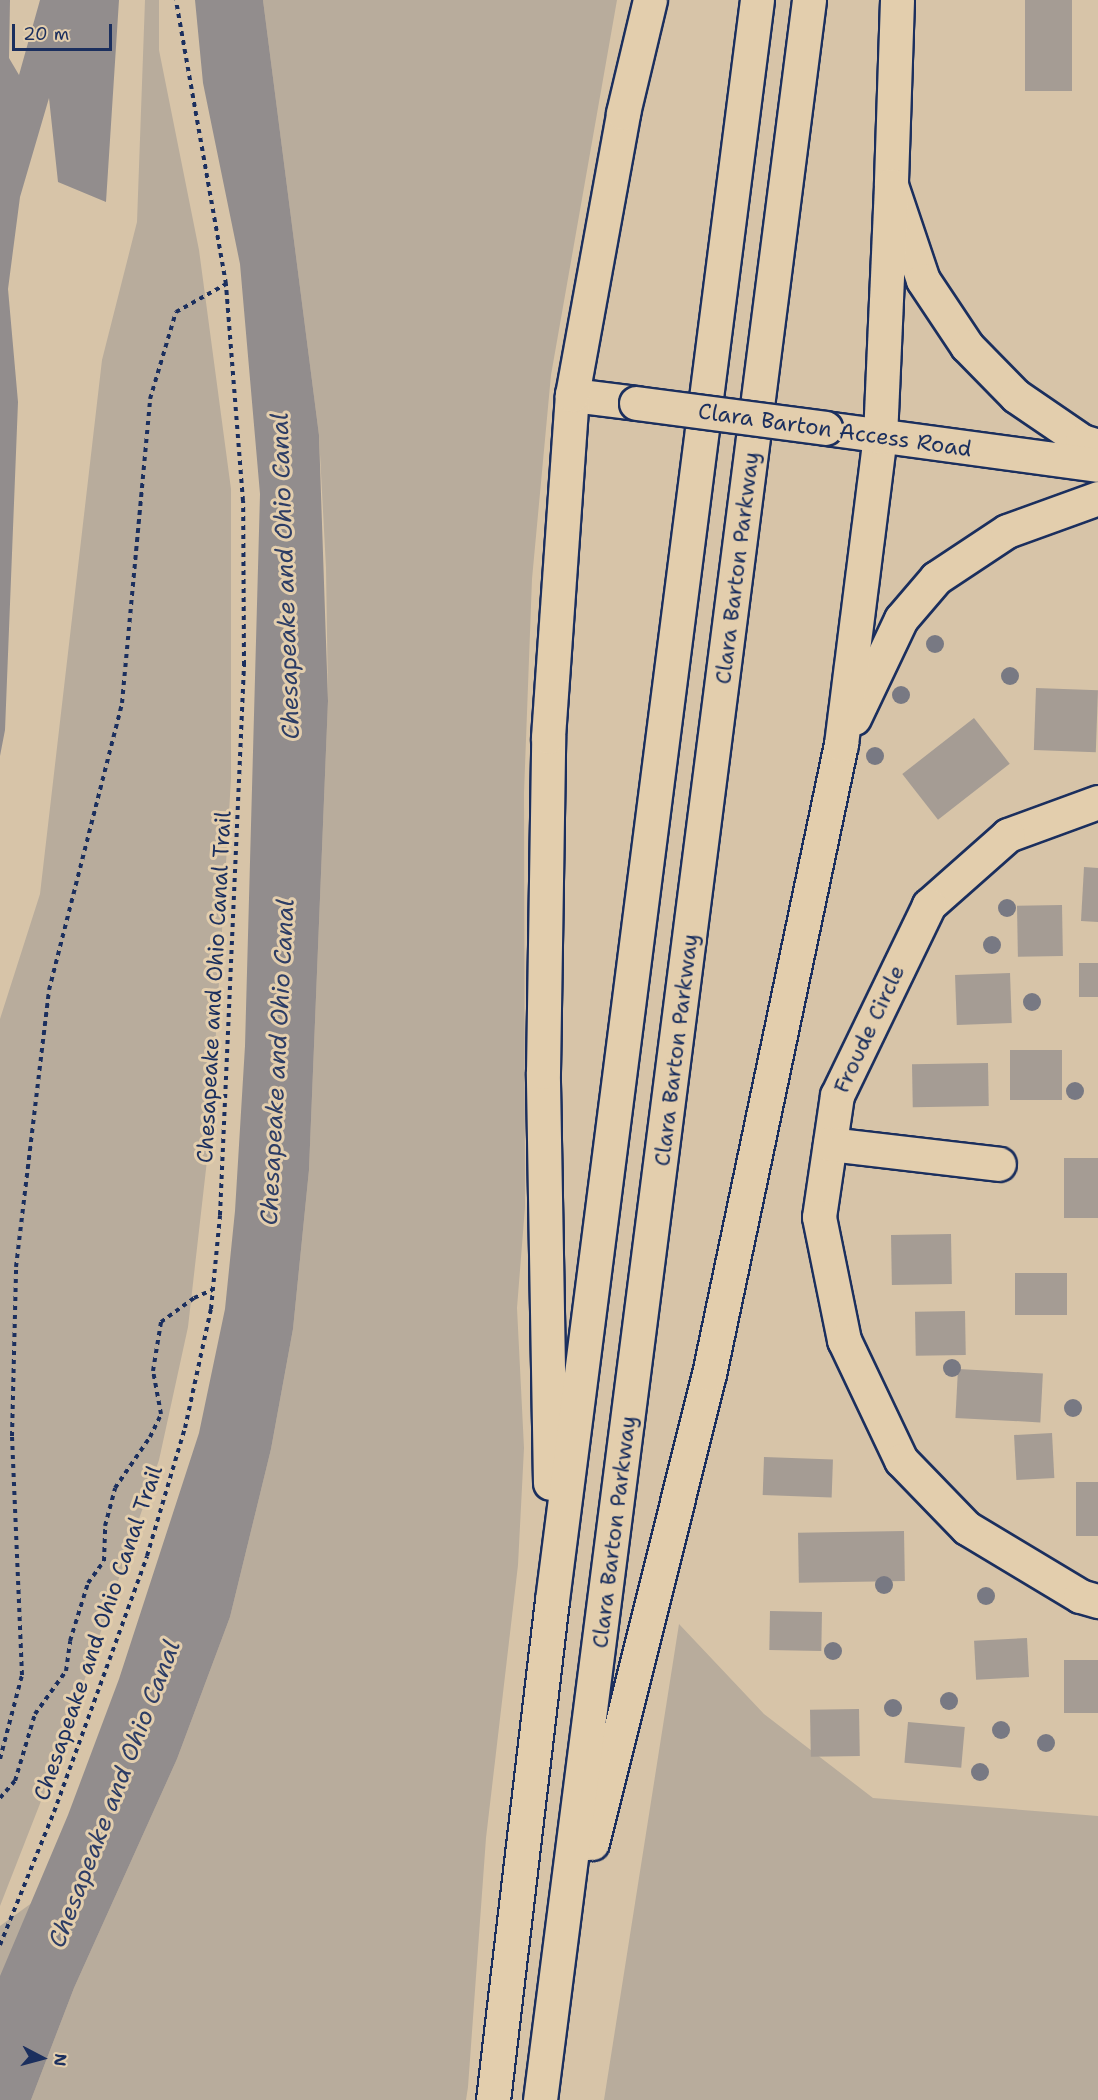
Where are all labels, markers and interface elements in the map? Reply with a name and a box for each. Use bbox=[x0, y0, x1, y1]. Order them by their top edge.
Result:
scale bar bbox=[15, 12, 116, 50]
text: 20 m bbox=[23, 22, 69, 46]
street label: Clara Barton Access Road bbox=[697, 398, 973, 462]
water label: Chesapeake and Ohio Canal bbox=[266, 412, 306, 740]
street label: Clara Barton Parkway bbox=[710, 450, 764, 686]
street label: Chesapeake and Ohio Canal Trail bbox=[192, 810, 236, 1164]
water label: Chesapeake and Ohio Canal bbox=[255, 898, 301, 1226]
street label: Clara Barton Parkway bbox=[649, 932, 703, 1168]
street label: Froude Circle bbox=[828, 961, 910, 1097]
street label: Clara Barton Parkway bbox=[587, 1414, 641, 1650]
street label: Chesapeake and Ohio Canal Trail bbox=[28, 1462, 168, 1804]
water label: Chesapeake and Ohio Canal bbox=[43, 1636, 187, 1952]
north arrow bbox=[12, 2028, 72, 2088]
text: N bbox=[49, 2053, 72, 2067]

